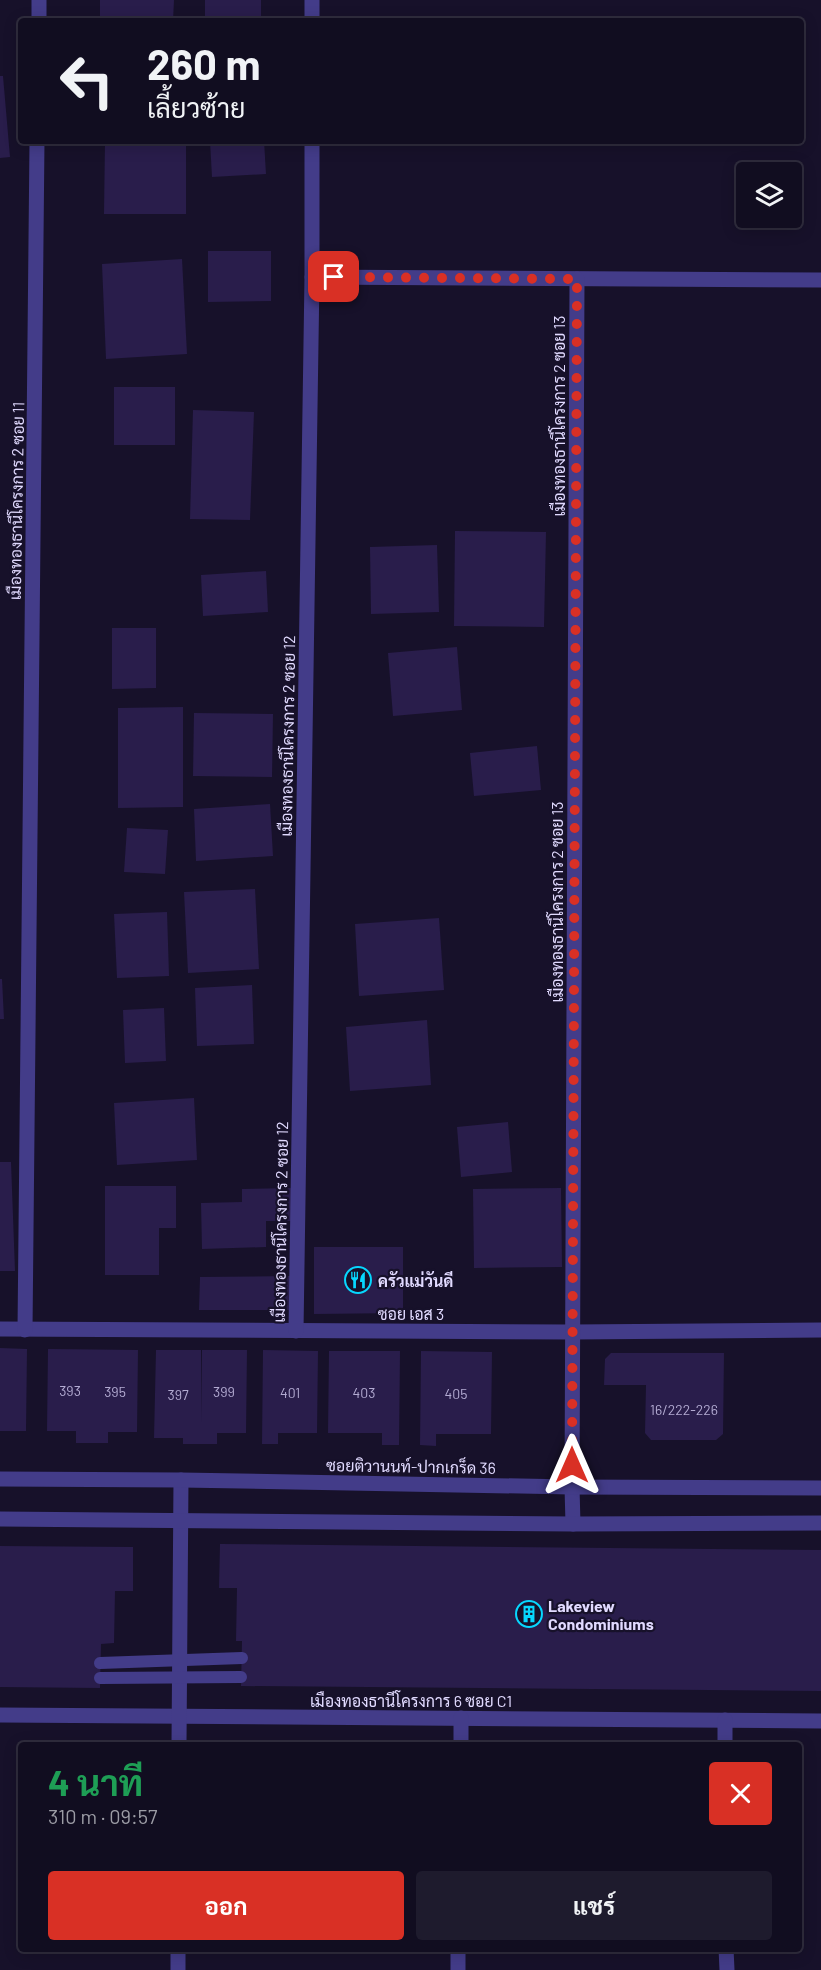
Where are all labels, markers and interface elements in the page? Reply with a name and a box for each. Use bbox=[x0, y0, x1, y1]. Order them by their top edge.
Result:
text: 260 m bbox=[147, 38, 260, 88]
icon: left bbox=[48, 42, 126, 120]
text: เลี้ยวซ้าย bbox=[147, 91, 245, 123]
map controls bbox=[736, 162, 802, 228]
button: layers bbox=[736, 162, 802, 228]
pin bbox=[308, 251, 359, 302]
icon: arrive bbox=[317, 260, 350, 293]
street label: เมืองทองธานีโครงการ 2 ซอย 13 bbox=[548, 315, 568, 517]
street label: เมืองทองธานีโครงการ 2 ซอย 11 bbox=[4, 402, 27, 600]
street label: เมืองทองธานีโครงการ 2 ซอย 12 bbox=[275, 635, 298, 837]
street label: เมืองทองธานีโครงการ 2 ซอย 13 bbox=[546, 801, 566, 1003]
street label: เมืองทองธานีโครงการ 2 ซอย 12 bbox=[268, 1121, 291, 1323]
restaurant icon: ครัวแม่วันดี bbox=[343, 1265, 373, 1295]
place label: ครัวแม่วันดี bbox=[378, 1271, 453, 1290]
street label: ซอย เอส 3 bbox=[378, 1304, 444, 1323]
house number: 393 bbox=[59, 1382, 81, 1399]
house number: 395 bbox=[104, 1383, 126, 1400]
house number: 399 bbox=[213, 1383, 235, 1400]
house number: 401 bbox=[280, 1384, 300, 1401]
house number: 403 bbox=[353, 1384, 375, 1401]
house number: 405 bbox=[445, 1385, 467, 1402]
house number: 397 bbox=[167, 1386, 189, 1403]
house number: 16/222-226 bbox=[650, 1401, 718, 1418]
position arrow bbox=[540, 1433, 604, 1497]
street label: ซอยติวานนท์-ปากเกร็ด 36 bbox=[326, 1452, 496, 1477]
place label: Lakeview Condominiums bbox=[548, 1596, 654, 1633]
building icon: Lakeview Condominiums bbox=[514, 1599, 544, 1629]
street label: เมืองทองธานีโครงการ 6 ซอย C1 bbox=[310, 1690, 512, 1710]
text: 4 นาที bbox=[48, 1760, 143, 1803]
button: close bbox=[709, 1762, 772, 1825]
text: 310 m · 09:57 bbox=[48, 1804, 157, 1828]
button: ออก bbox=[48, 1871, 404, 1940]
button: แชร์ bbox=[416, 1871, 772, 1940]

